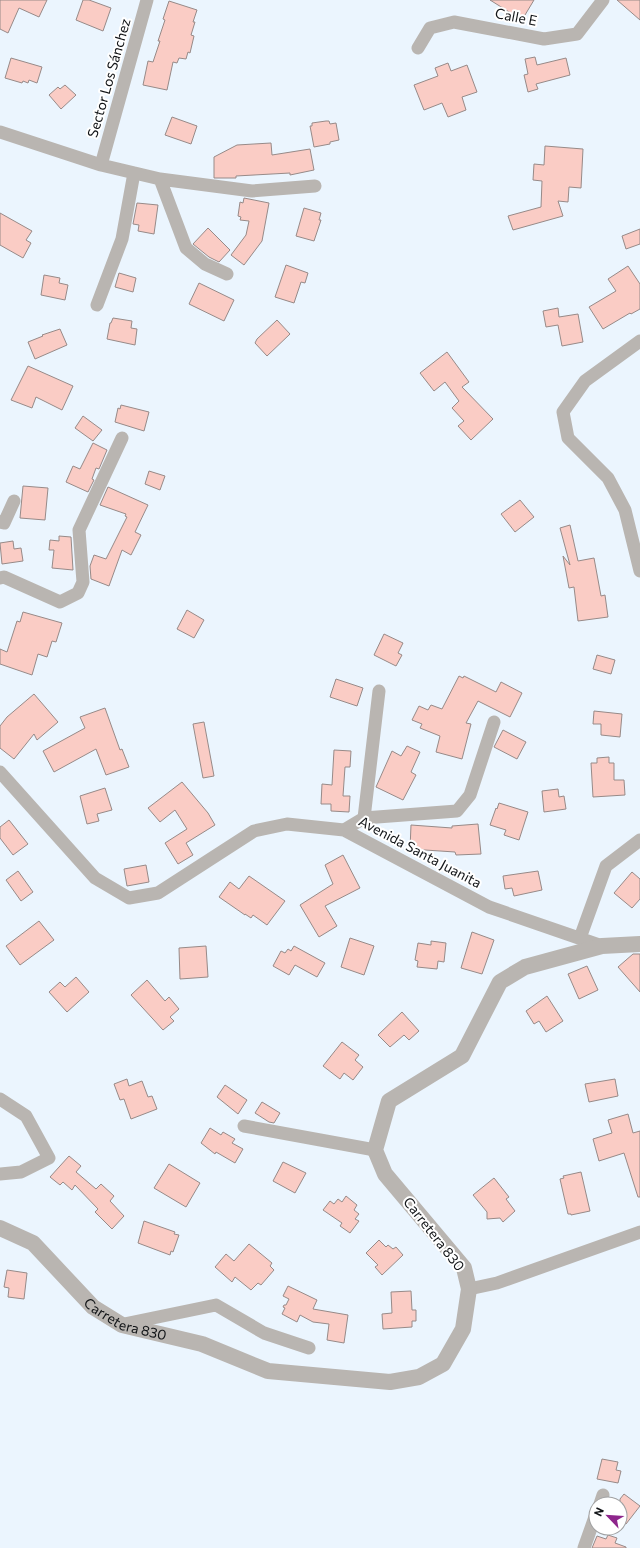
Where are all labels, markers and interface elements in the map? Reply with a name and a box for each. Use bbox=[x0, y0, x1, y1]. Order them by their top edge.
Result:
street label: Calle E bbox=[494, 4, 539, 29]
street label: Sector Los Sánchez bbox=[83, 16, 134, 139]
street label: Avenida Santa Juanita bbox=[356, 812, 484, 891]
street label: Carretera 830 bbox=[400, 1193, 469, 1274]
street label: Carretera 830 bbox=[81, 1294, 168, 1343]
north arrow bbox=[588, 1496, 628, 1536]
text: N bbox=[591, 1505, 606, 1518]

